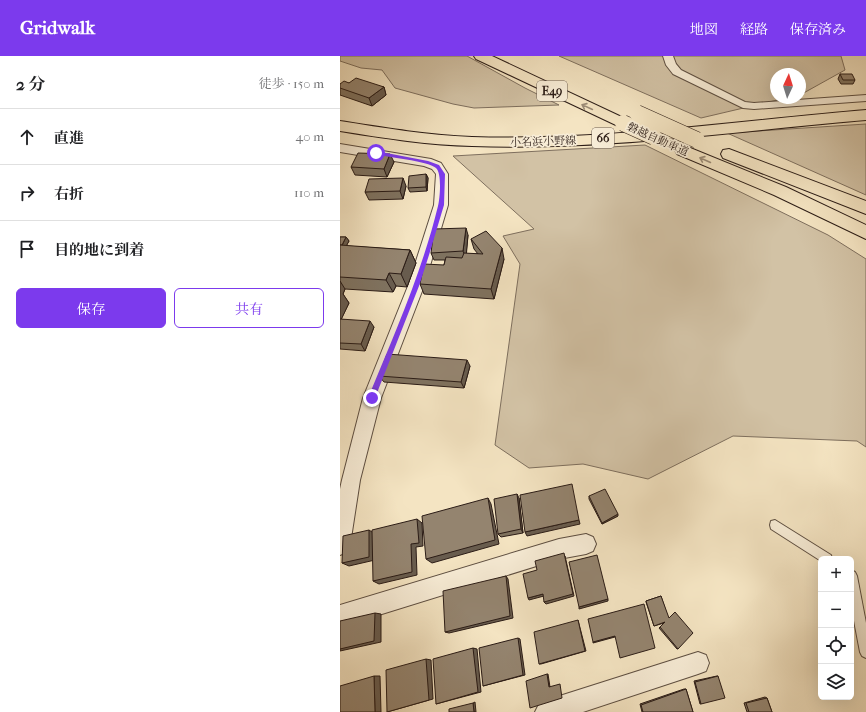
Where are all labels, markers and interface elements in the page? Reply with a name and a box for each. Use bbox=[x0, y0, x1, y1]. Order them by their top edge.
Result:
text: Gridwalk bbox=[20, 17, 95, 39]
text: 地図 bbox=[690, 21, 718, 38]
text: 経路 bbox=[740, 21, 768, 38]
text: 保存済み bbox=[790, 21, 846, 38]
north arrow bbox=[770, 68, 806, 104]
text: 2 分 bbox=[16, 74, 45, 94]
text: 徒歩 · 150 m bbox=[259, 76, 324, 91]
road number: E49 bbox=[537, 81, 567, 101]
one-way arrow bbox=[582, 103, 594, 110]
street label: 磐越自動車道 bbox=[625, 120, 691, 159]
icon: ahead bbox=[16, 126, 38, 148]
road number: 66 bbox=[592, 128, 614, 148]
text: 直進 bbox=[54, 129, 84, 147]
text: 40 m bbox=[296, 129, 324, 144]
street label: 小名浜小野線 bbox=[510, 134, 576, 149]
route start bbox=[367, 144, 385, 162]
one-way arrow bbox=[699, 156, 711, 163]
icon: right bbox=[16, 182, 38, 204]
text: 右折 bbox=[54, 185, 84, 203]
text: 110 m bbox=[294, 185, 324, 200]
icon: arrive bbox=[16, 238, 38, 260]
text: 目的地に到着 bbox=[54, 241, 144, 259]
button: 保存 bbox=[16, 288, 166, 328]
button: 共有 bbox=[174, 288, 324, 328]
route end bbox=[363, 389, 381, 407]
map controls bbox=[818, 556, 854, 700]
button: + bbox=[818, 556, 854, 592]
button: − bbox=[818, 592, 854, 628]
button: locate bbox=[818, 628, 854, 664]
button: layers bbox=[818, 664, 854, 700]

